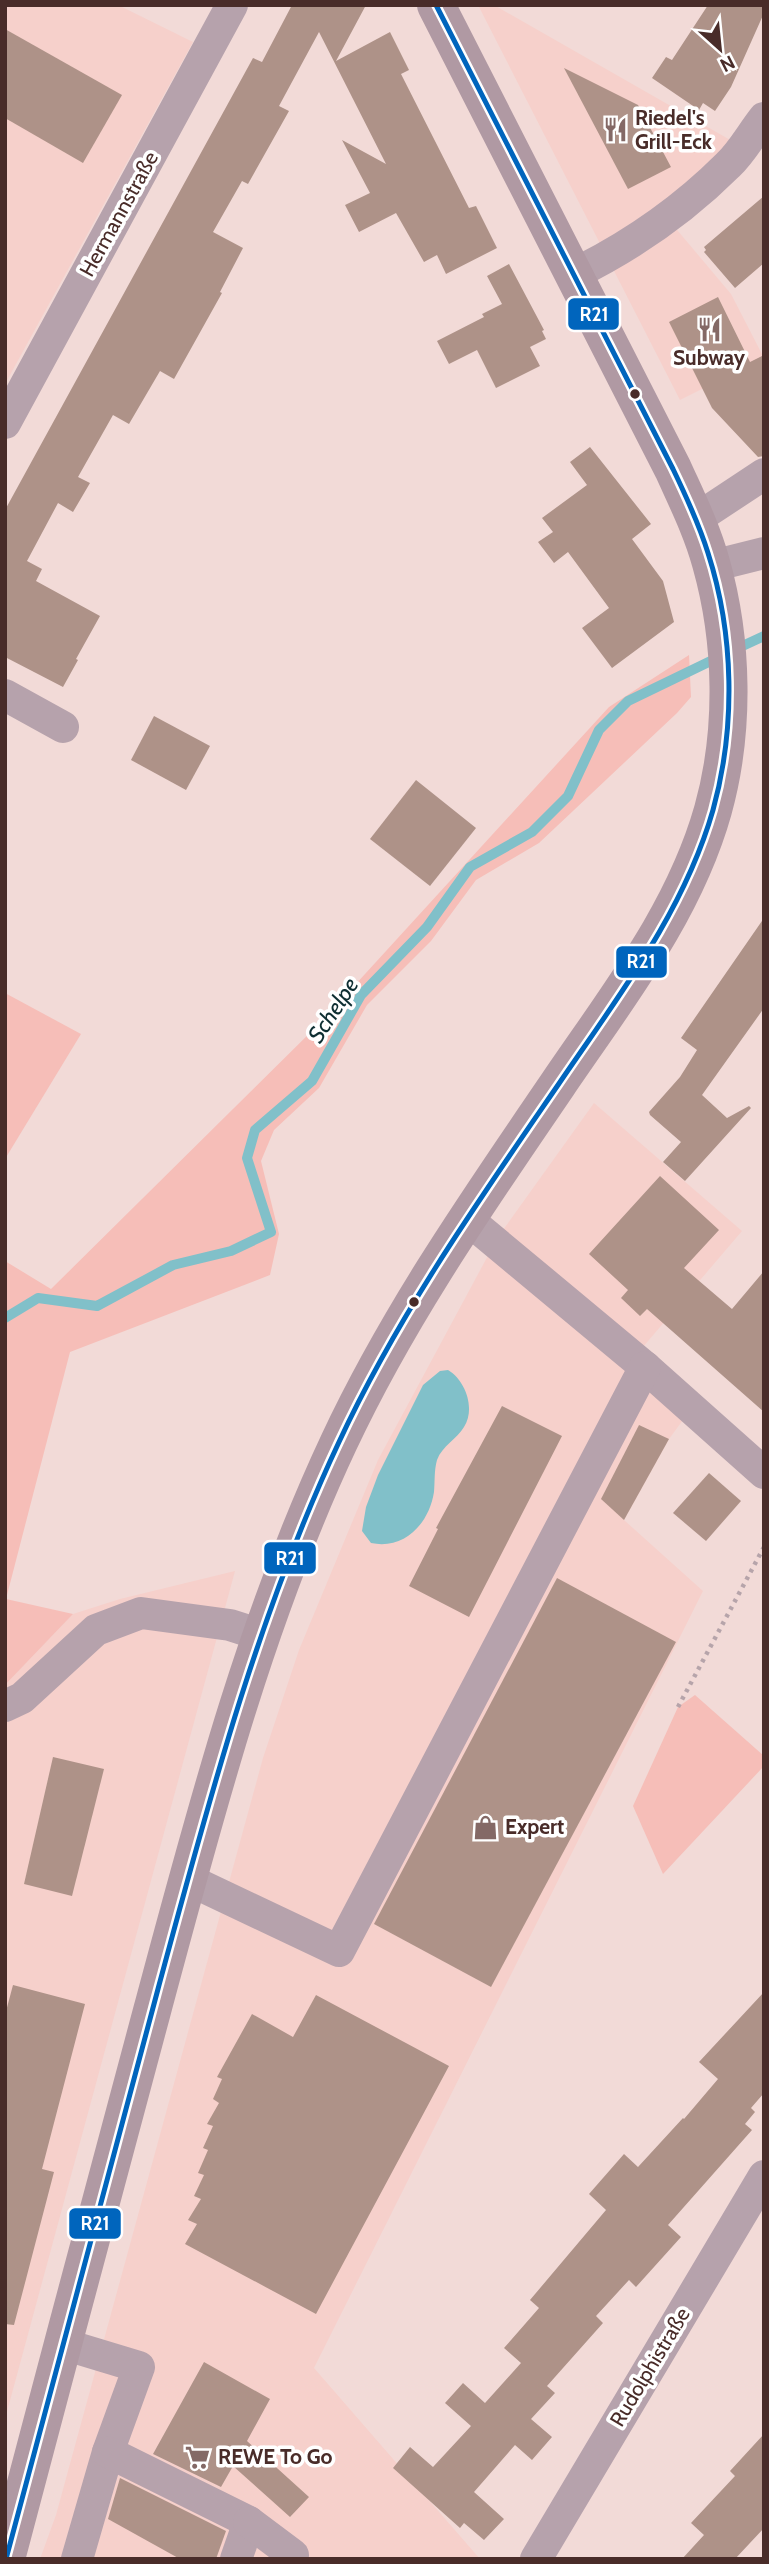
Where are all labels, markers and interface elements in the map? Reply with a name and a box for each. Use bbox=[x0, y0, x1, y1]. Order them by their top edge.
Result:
north arrow bbox=[685, 14, 755, 84]
text: N bbox=[716, 50, 739, 77]
place label: Riedel's Grill-Eck bbox=[635, 105, 713, 154]
restaurant icon: Riedel's Grill-Eck bbox=[601, 116, 629, 144]
street label: Hermannstraße bbox=[74, 147, 163, 281]
line badge: R21 bbox=[567, 297, 620, 331]
text: R21 bbox=[580, 303, 608, 326]
restaurant icon: Subway bbox=[695, 315, 723, 343]
place label: Subway bbox=[673, 345, 746, 370]
unlabelled marker bbox=[628, 387, 642, 401]
line badge: R21 bbox=[615, 945, 668, 979]
text: R21 bbox=[627, 950, 655, 973]
water label: Schelpe bbox=[302, 972, 364, 1048]
unlabelled marker bbox=[407, 1295, 421, 1309]
line badge: R21 bbox=[263, 1541, 317, 1575]
text: R21 bbox=[276, 1547, 304, 1570]
shop icon: Expert bbox=[471, 1813, 499, 1841]
place label: Expert bbox=[505, 1814, 564, 1839]
line badge: R21 bbox=[68, 2207, 122, 2240]
text: R21 bbox=[81, 2212, 109, 2235]
street label: Rudolphistraße bbox=[604, 2303, 695, 2431]
supermarket icon: REWE To Go bbox=[184, 2443, 212, 2471]
place label: REWE To Go bbox=[218, 2444, 333, 2469]

